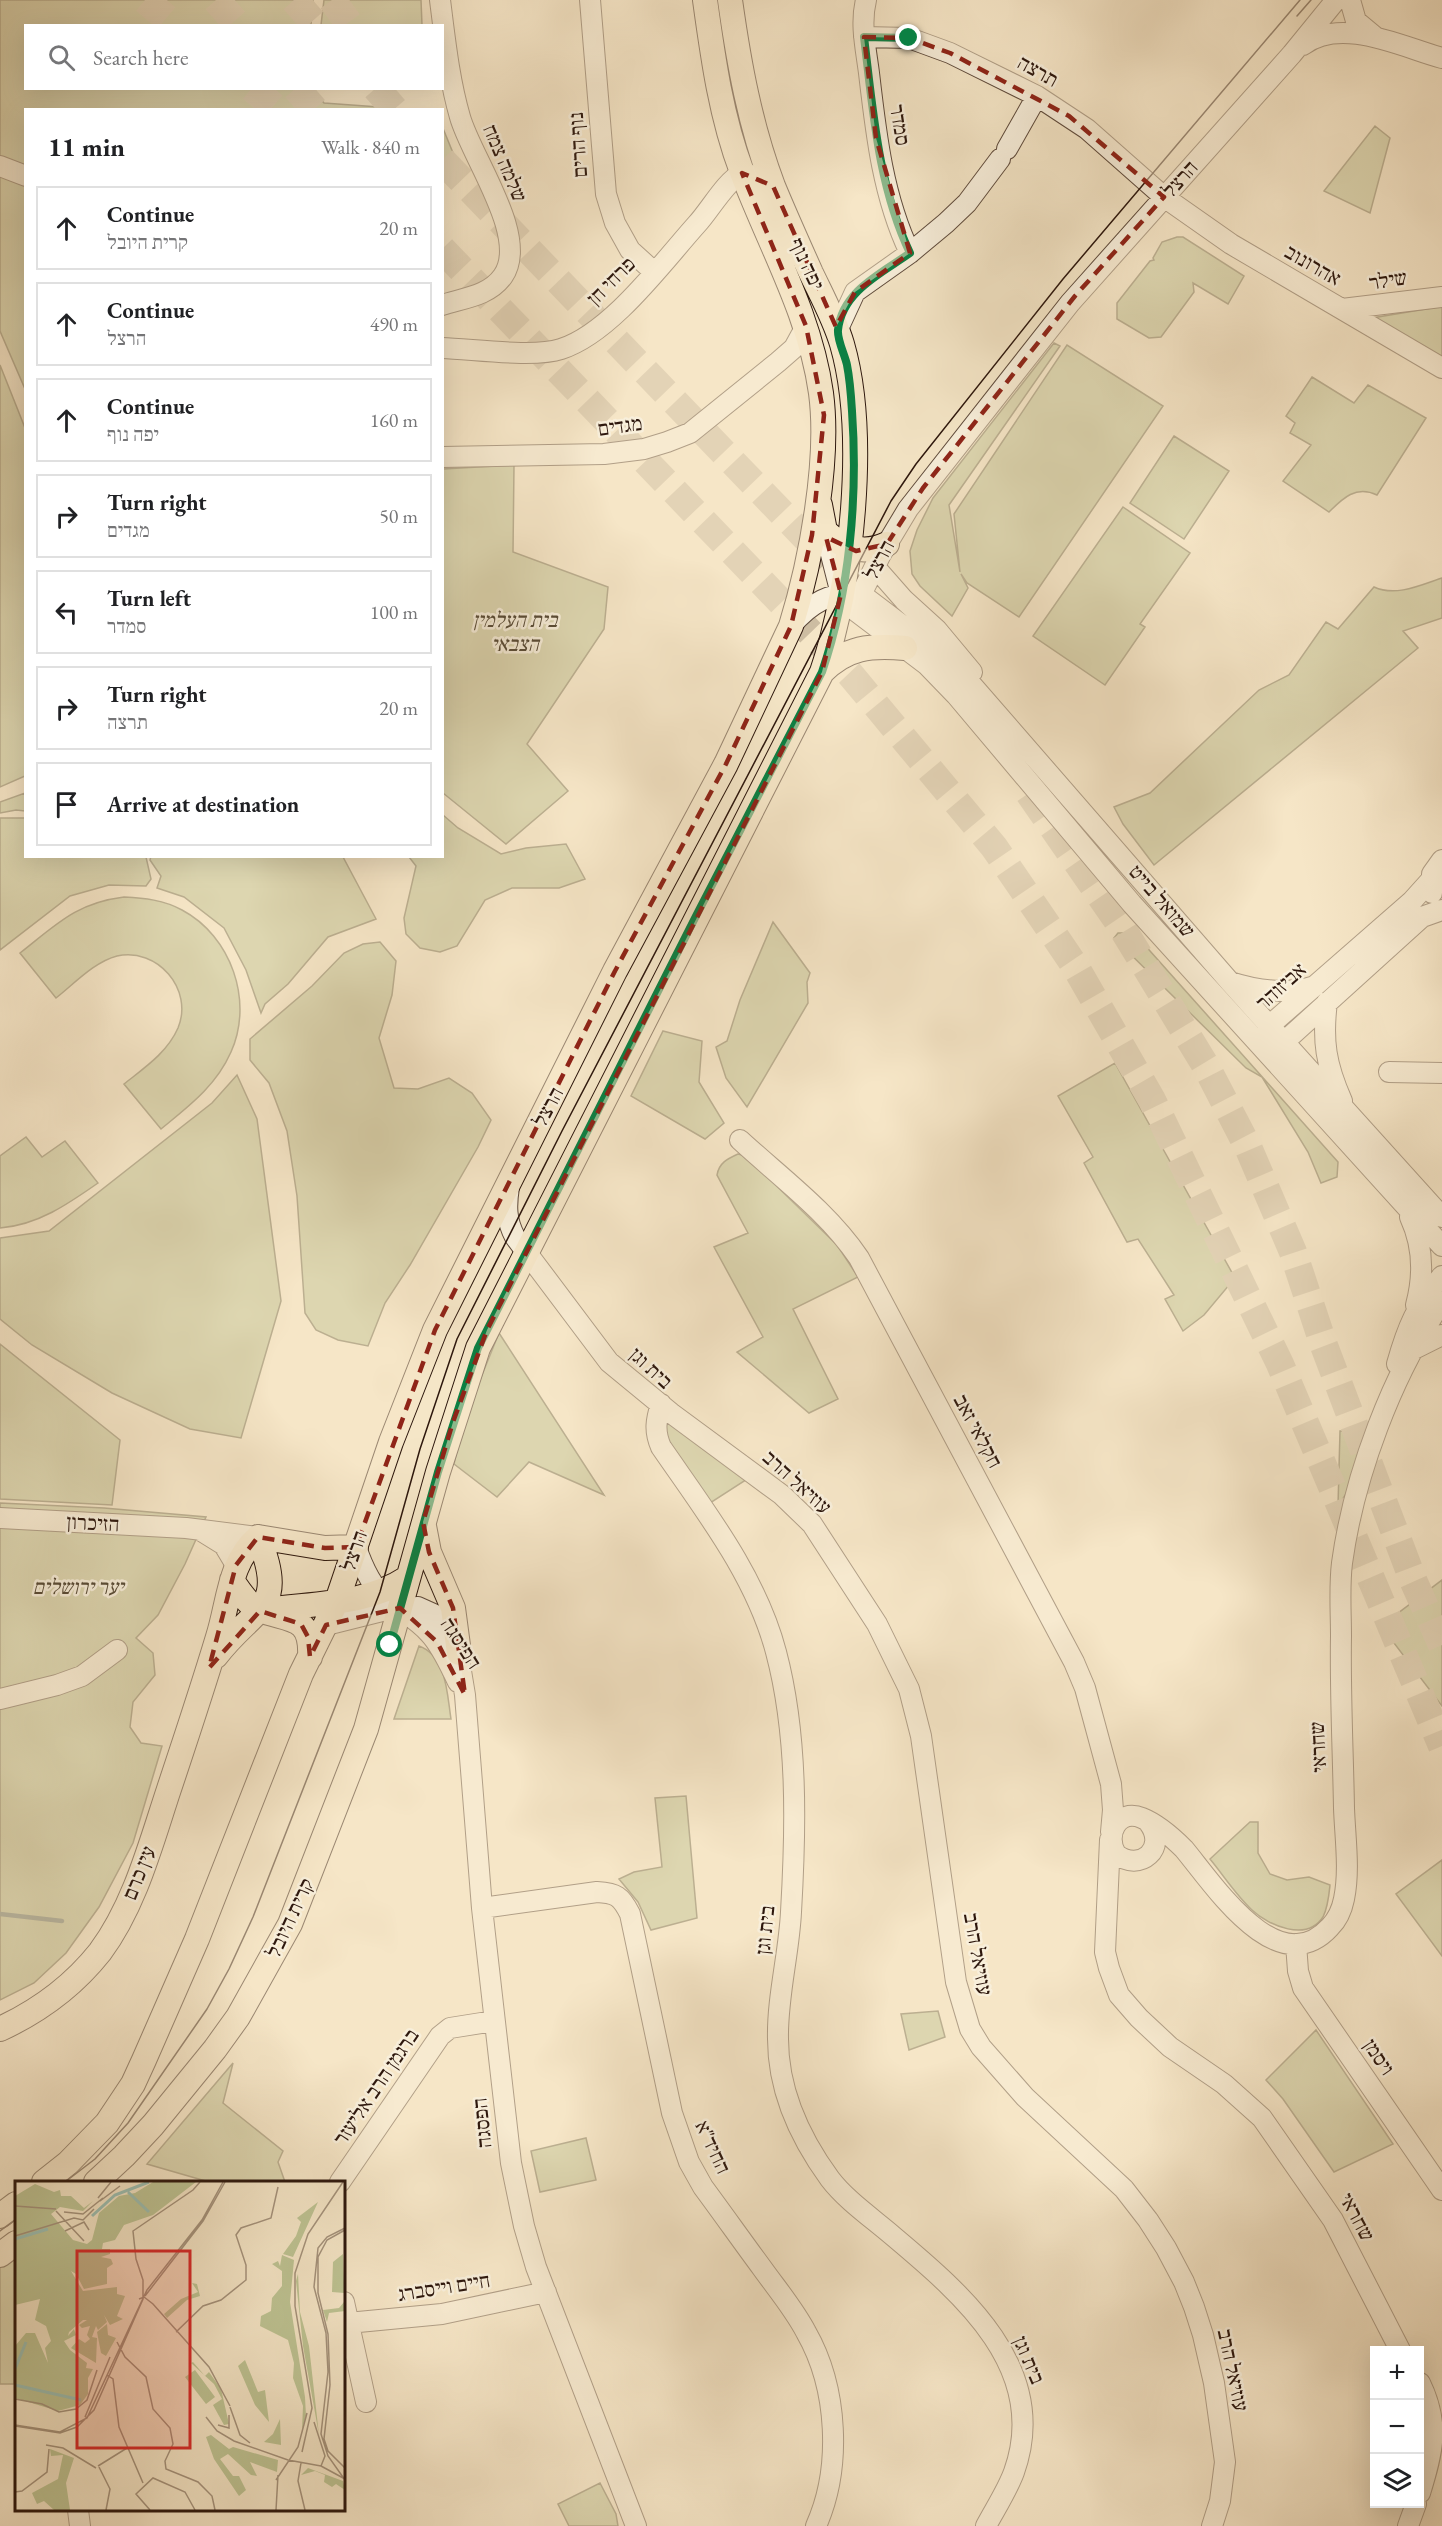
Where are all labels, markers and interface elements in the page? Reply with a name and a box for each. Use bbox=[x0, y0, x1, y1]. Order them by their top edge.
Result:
search box bbox=[24, 24, 444, 90]
route end bbox=[895, 24, 921, 50]
icon: search bbox=[45, 41, 78, 74]
text: Search here bbox=[93, 43, 188, 72]
street label: תרצה bbox=[1013, 48, 1064, 93]
street label: סמדר bbox=[884, 102, 917, 147]
street label: נוף הרים bbox=[562, 111, 593, 179]
street label: שלמה צמח bbox=[477, 120, 534, 206]
text: 11 min bbox=[48, 130, 125, 164]
text: Walk · 840 m bbox=[321, 134, 420, 160]
street label: הרצל bbox=[1156, 154, 1204, 203]
text: Continue bbox=[107, 200, 194, 229]
icon: ahead bbox=[50, 212, 83, 245]
text: 20 m bbox=[379, 215, 418, 241]
text: קרית היובל bbox=[107, 229, 188, 255]
street label: יפה נוף bbox=[784, 233, 831, 294]
street label: אהרונוב bbox=[1280, 238, 1346, 292]
street label: פרחי חן bbox=[581, 251, 641, 311]
street label: שילר bbox=[1367, 263, 1409, 296]
text: Continue bbox=[107, 296, 194, 325]
icon: ahead bbox=[50, 308, 83, 341]
text: 490 m bbox=[370, 311, 418, 337]
text: הרצל bbox=[107, 325, 146, 351]
text: Continue bbox=[107, 392, 194, 421]
icon: ahead bbox=[50, 404, 83, 437]
text: 160 m bbox=[370, 407, 418, 433]
street label: מגדים bbox=[596, 409, 644, 442]
text: יפה נוף bbox=[107, 421, 159, 447]
text: Turn right bbox=[107, 488, 206, 517]
icon: right bbox=[50, 500, 83, 533]
text: 50 m bbox=[379, 503, 418, 529]
text: מגדים bbox=[107, 517, 150, 543]
street label: הרצל bbox=[857, 535, 900, 584]
text: Turn left bbox=[107, 584, 191, 613]
icon: left bbox=[50, 596, 83, 629]
text: 100 m bbox=[370, 599, 418, 625]
park label: בית העלמין הצבאי bbox=[473, 606, 559, 657]
text: סמדר bbox=[107, 613, 146, 639]
text: Turn right bbox=[107, 680, 206, 709]
icon: right bbox=[50, 692, 83, 725]
text: 20 m bbox=[379, 695, 418, 721]
text: תרצה bbox=[107, 709, 148, 735]
icon: arrive bbox=[50, 788, 83, 821]
text: Arrive at destination bbox=[107, 790, 299, 819]
street label: שמואל בייט bbox=[1123, 859, 1202, 943]
street label: אביזוהר bbox=[1250, 956, 1312, 1015]
street label: הרצל bbox=[526, 1082, 569, 1131]
street label: בית וגן bbox=[624, 1341, 679, 1394]
street label: חקלאי זאב bbox=[948, 1389, 1009, 1472]
street label: עוזיאל הרב bbox=[757, 1444, 837, 1520]
street label: הזיכרון bbox=[66, 1508, 120, 1537]
street label: הרצל bbox=[334, 1527, 373, 1575]
park label: יער ירושלים bbox=[32, 1573, 126, 1600]
street label: הפיסגה bbox=[435, 1612, 488, 1674]
route start bbox=[376, 1631, 402, 1657]
street label: שחראי bbox=[1303, 1721, 1332, 1773]
street label: עין כרם bbox=[116, 1842, 162, 1904]
street label: קרית היובל bbox=[259, 1874, 320, 1962]
street label: בית וגן bbox=[748, 1904, 781, 1956]
street label: עוזיאל הרב bbox=[958, 1910, 999, 1997]
street label: ברגמן הרב אליעזר bbox=[327, 2023, 425, 2150]
street label: ויסמן bbox=[1358, 2033, 1401, 2080]
street label: הפסגה bbox=[465, 2096, 498, 2150]
street label: החיד"א bbox=[689, 2116, 737, 2178]
inset map bbox=[15, 2181, 345, 2511]
street label: שחראי bbox=[1334, 2188, 1381, 2246]
street label: חיים וייסברג bbox=[396, 2266, 492, 2307]
street label: עוזיאל הרב bbox=[1212, 2326, 1255, 2414]
street label: בית וגן bbox=[1007, 2332, 1052, 2388]
map controls bbox=[1370, 2346, 1424, 2508]
button: + bbox=[1370, 2346, 1424, 2400]
button: − bbox=[1370, 2400, 1424, 2454]
button: layers bbox=[1370, 2454, 1424, 2508]

